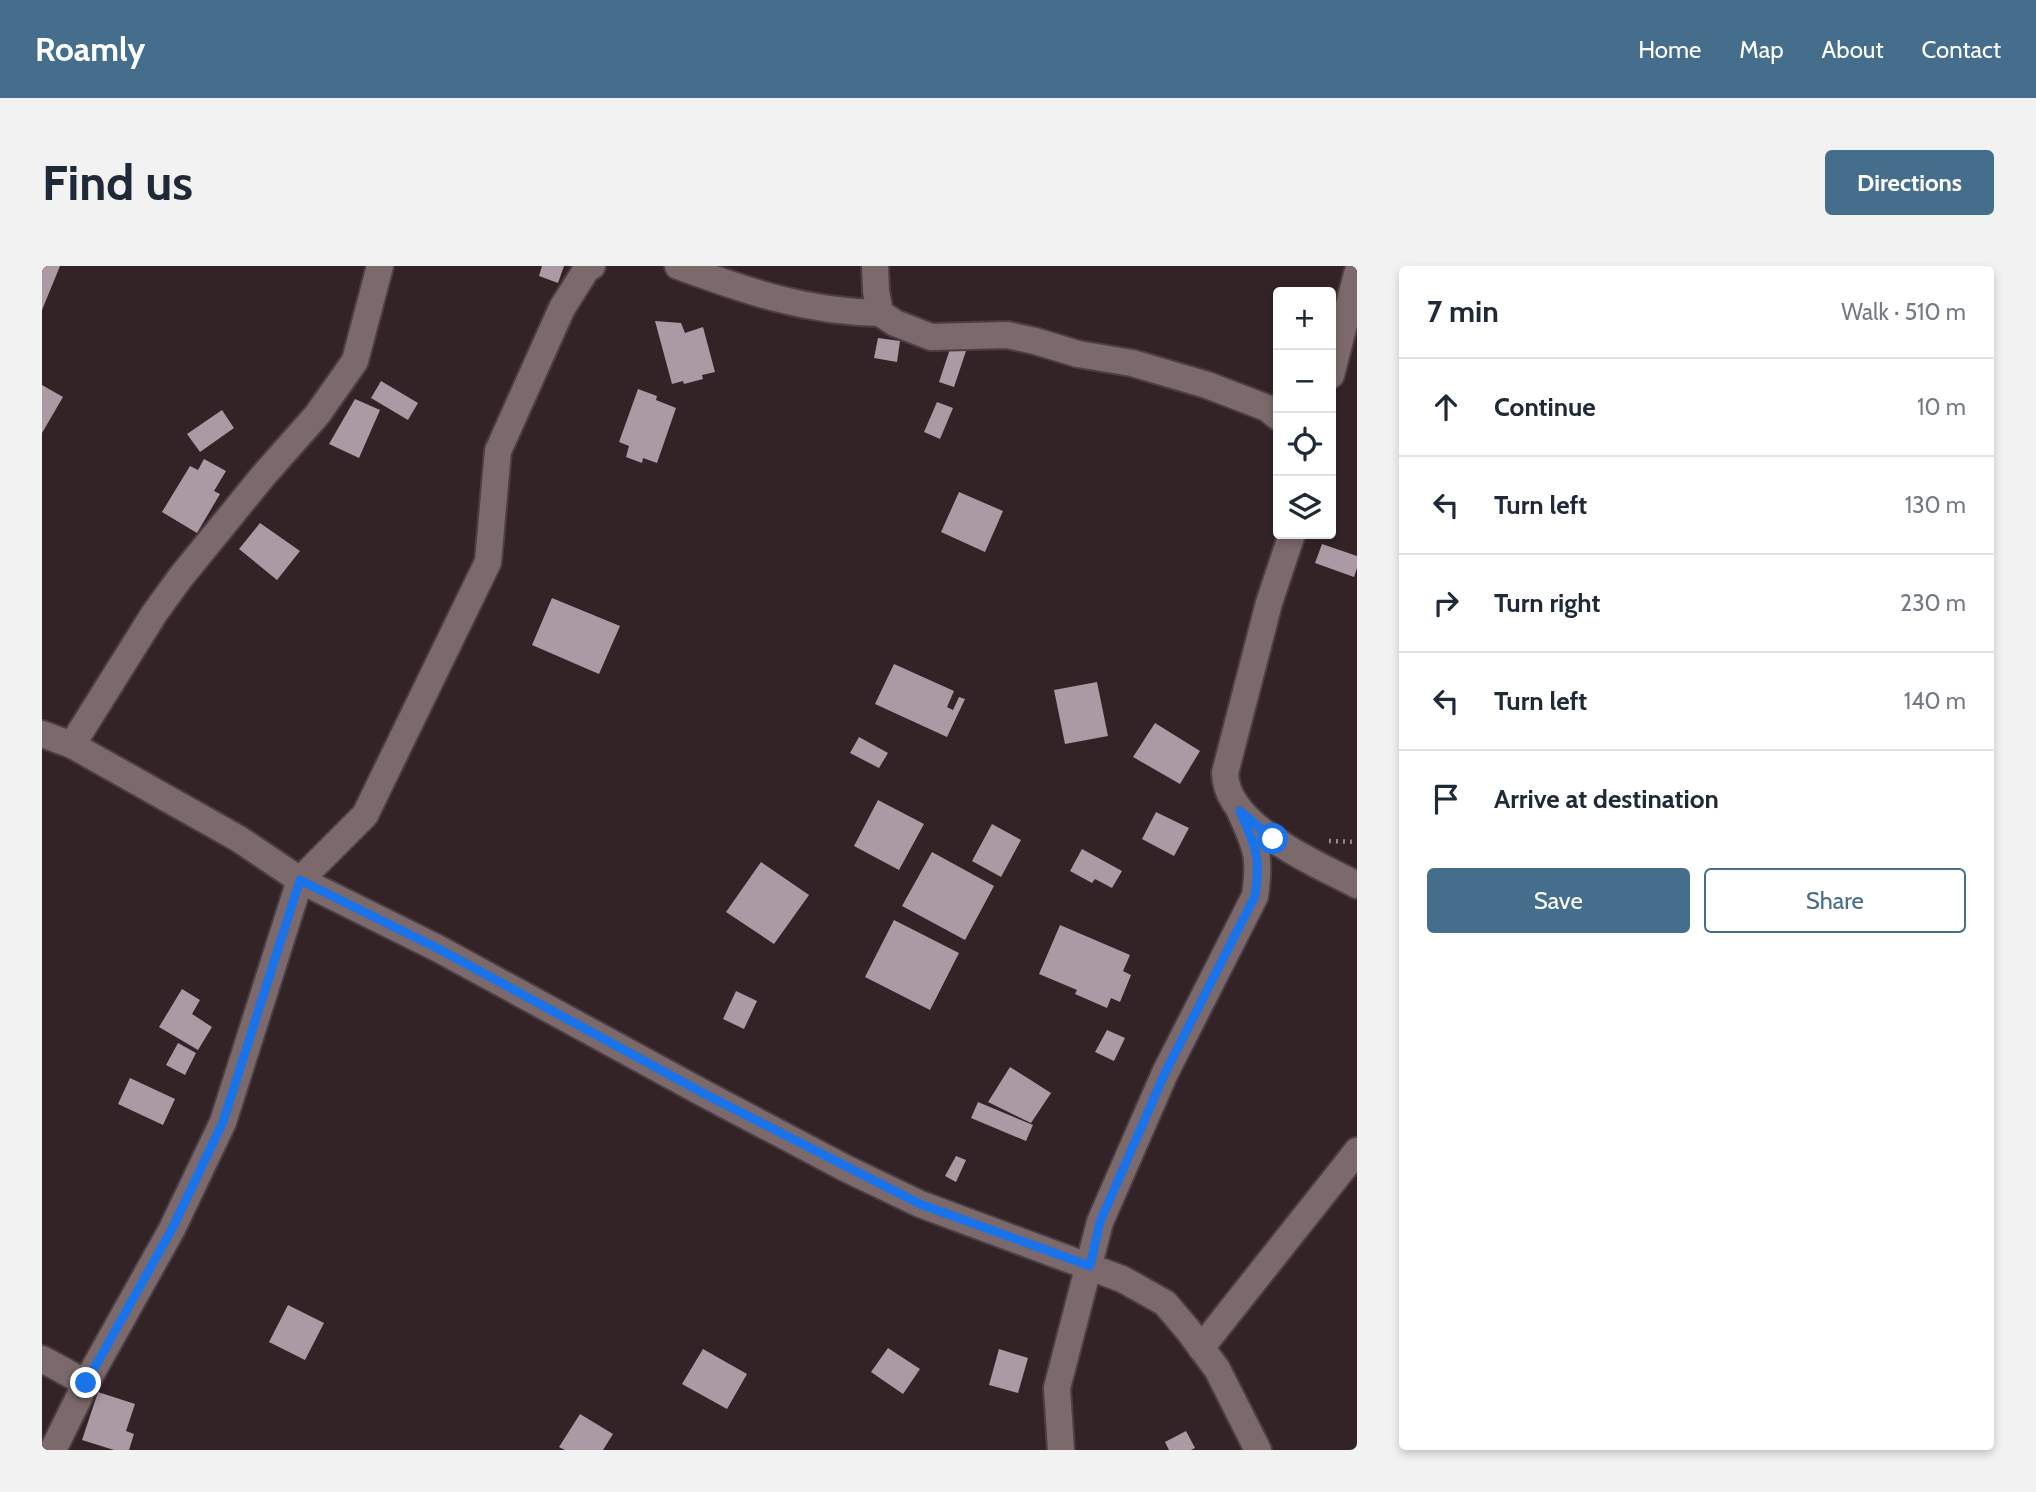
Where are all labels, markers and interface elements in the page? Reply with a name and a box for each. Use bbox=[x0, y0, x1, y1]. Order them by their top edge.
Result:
text: Roamly bbox=[35, 29, 145, 69]
text: Home bbox=[1638, 35, 1701, 64]
text: Map bbox=[1739, 35, 1784, 64]
text: About bbox=[1822, 35, 1884, 64]
text: Contact bbox=[1922, 35, 2001, 64]
button: Directions bbox=[1825, 150, 1994, 215]
text: Find us bbox=[42, 153, 193, 212]
map controls bbox=[1273, 287, 1336, 539]
button: + bbox=[1273, 287, 1336, 350]
text: 7 min bbox=[1427, 293, 1499, 330]
text: Walk · 510 m bbox=[1841, 298, 1966, 326]
button: − bbox=[1273, 350, 1336, 413]
icon: ahead bbox=[1427, 388, 1465, 426]
text: Continue bbox=[1494, 391, 1596, 423]
text: 10 m bbox=[1917, 393, 1966, 421]
button: locate bbox=[1273, 413, 1336, 476]
button: layers bbox=[1273, 476, 1336, 539]
icon: left bbox=[1427, 486, 1465, 524]
text: Turn left bbox=[1494, 489, 1587, 521]
text: 130 m bbox=[1905, 491, 1966, 519]
icon: right bbox=[1427, 584, 1465, 622]
text: Turn right bbox=[1494, 587, 1600, 619]
text: 230 m bbox=[1900, 589, 1966, 617]
icon: left bbox=[1427, 682, 1465, 720]
text: Turn left bbox=[1494, 685, 1587, 717]
text: 140 m bbox=[1904, 687, 1966, 715]
icon: arrive bbox=[1427, 780, 1465, 818]
text: Arrive at destination bbox=[1494, 783, 1719, 815]
route start bbox=[1257, 823, 1288, 854]
button: Save bbox=[1427, 868, 1690, 933]
button: Share bbox=[1704, 868, 1966, 933]
route end bbox=[70, 1367, 101, 1398]

